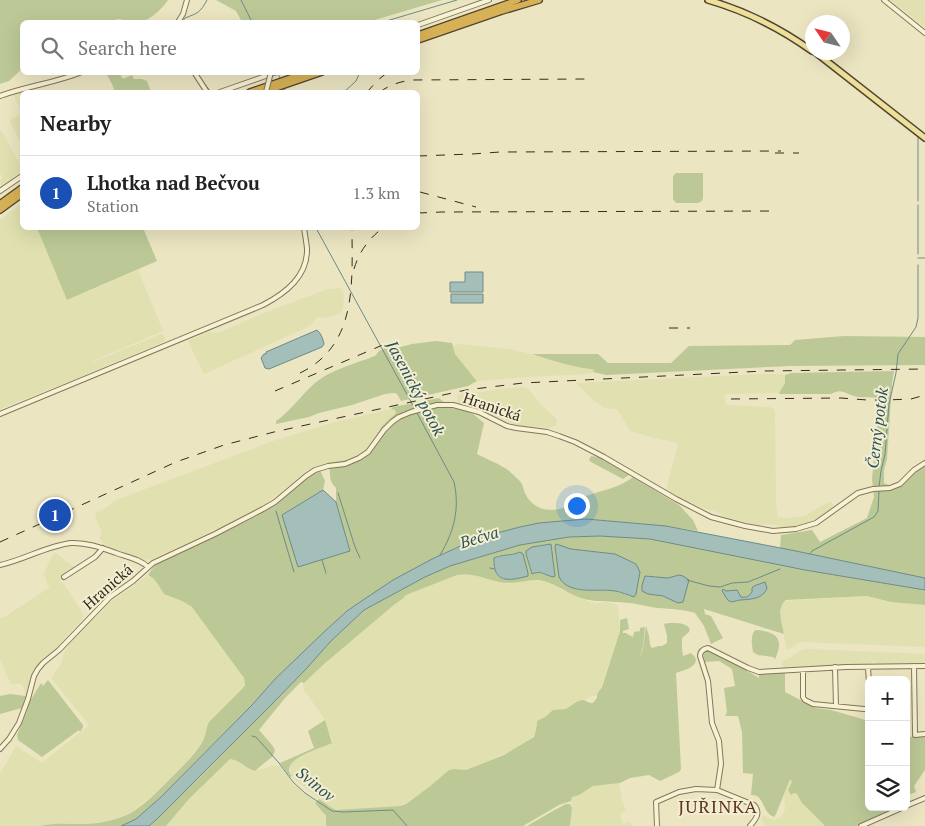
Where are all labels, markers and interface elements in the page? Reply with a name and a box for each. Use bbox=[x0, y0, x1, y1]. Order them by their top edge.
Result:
north arrow bbox=[805, 15, 850, 60]
search box bbox=[20, 20, 420, 75]
icon: search bbox=[38, 34, 66, 62]
text: Search here bbox=[78, 35, 177, 60]
text: Nearby bbox=[40, 109, 111, 137]
text: Lhotka nad Bečvou bbox=[87, 170, 260, 195]
text: 1 bbox=[51, 182, 61, 204]
text: 1.3 km bbox=[353, 182, 400, 204]
text: Station bbox=[87, 195, 139, 217]
water label: Jasenický potok bbox=[381, 336, 450, 440]
water label: Černý potok bbox=[861, 386, 893, 470]
street label: Hranická bbox=[461, 387, 524, 425]
your location bbox=[564, 493, 590, 519]
pin: 1 bbox=[39, 496, 71, 534]
water label: Bečva bbox=[456, 521, 501, 554]
street label: Hranická bbox=[78, 559, 137, 613]
map controls bbox=[865, 676, 910, 811]
button: + bbox=[865, 676, 910, 721]
button: − bbox=[865, 721, 910, 766]
water label: Svinov bbox=[292, 762, 341, 807]
button: layers bbox=[865, 766, 910, 811]
district label: JUŘINKA bbox=[678, 794, 758, 818]

